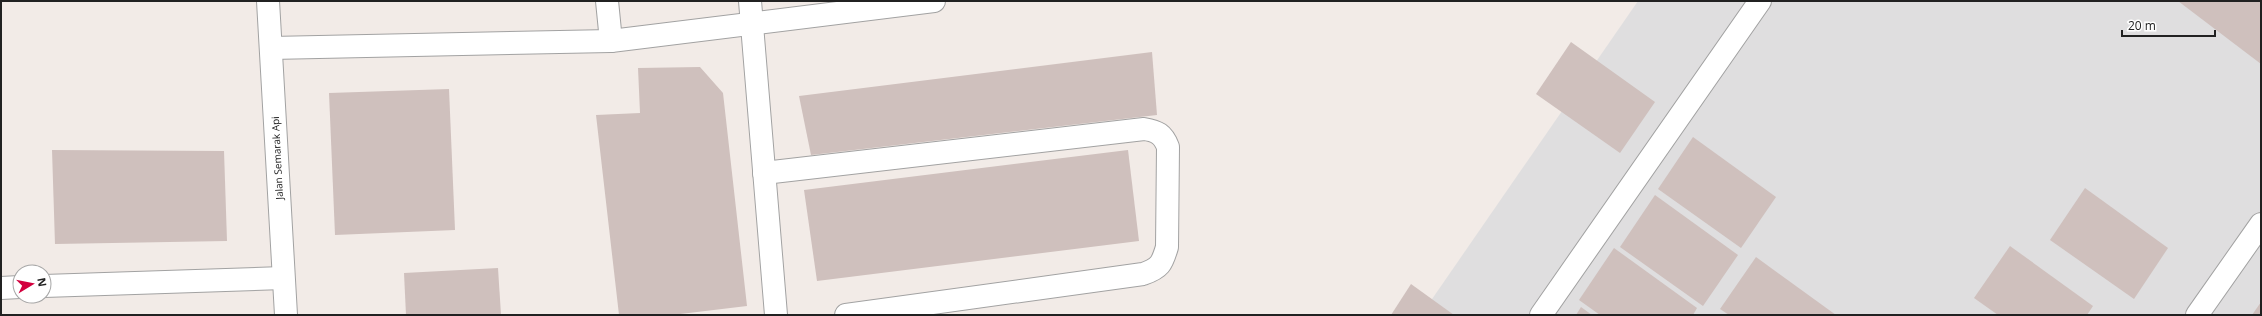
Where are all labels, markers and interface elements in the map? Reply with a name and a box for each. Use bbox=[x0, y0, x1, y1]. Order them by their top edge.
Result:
scale bar bbox=[2122, 12, 2215, 38]
text: 20 m bbox=[2128, 17, 2156, 34]
street label: Jalan Semarak Api bbox=[268, 116, 286, 201]
north arrow bbox=[12, 264, 52, 304]
text: N bbox=[34, 276, 51, 288]

